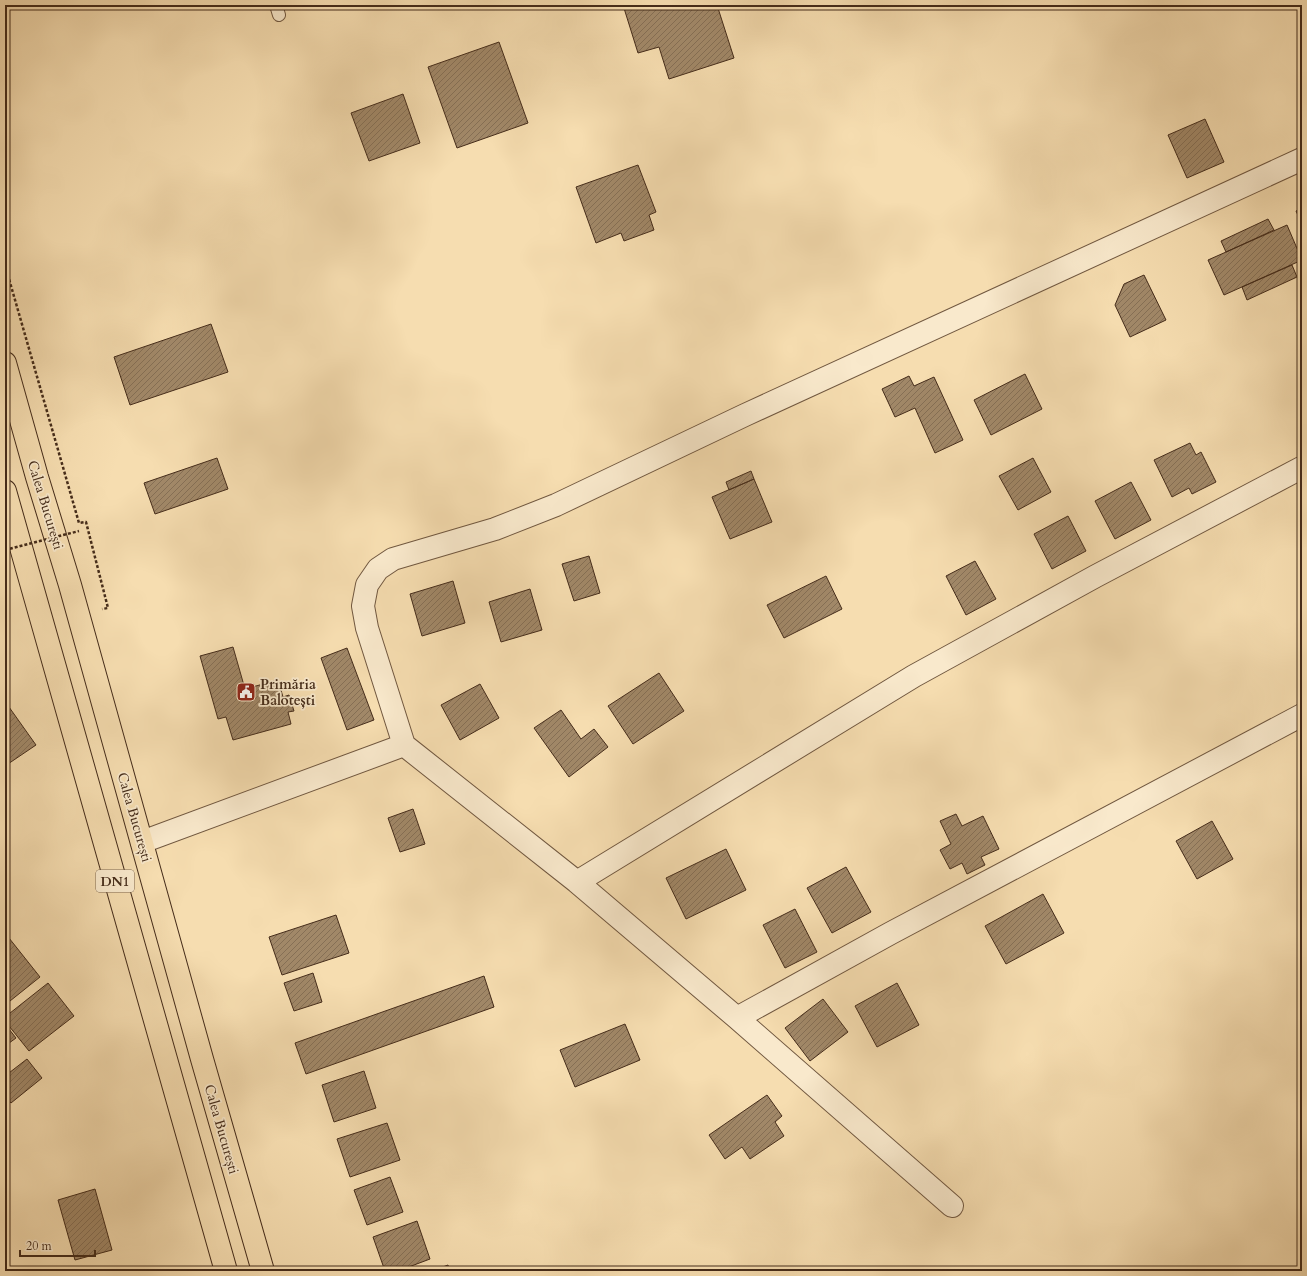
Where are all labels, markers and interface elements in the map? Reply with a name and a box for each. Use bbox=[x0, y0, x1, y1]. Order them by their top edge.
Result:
street label: Calea București bbox=[23, 458, 68, 552]
place label: Primăria Balotești bbox=[260, 675, 316, 710]
public building icon: Primăria Balotești bbox=[235, 681, 257, 703]
street label: Calea București bbox=[113, 770, 156, 864]
road number: DN1 bbox=[96, 870, 134, 892]
street label: Calea București bbox=[200, 1082, 243, 1176]
scale bar bbox=[20, 1232, 95, 1258]
text: 20 m bbox=[26, 1238, 53, 1254]

